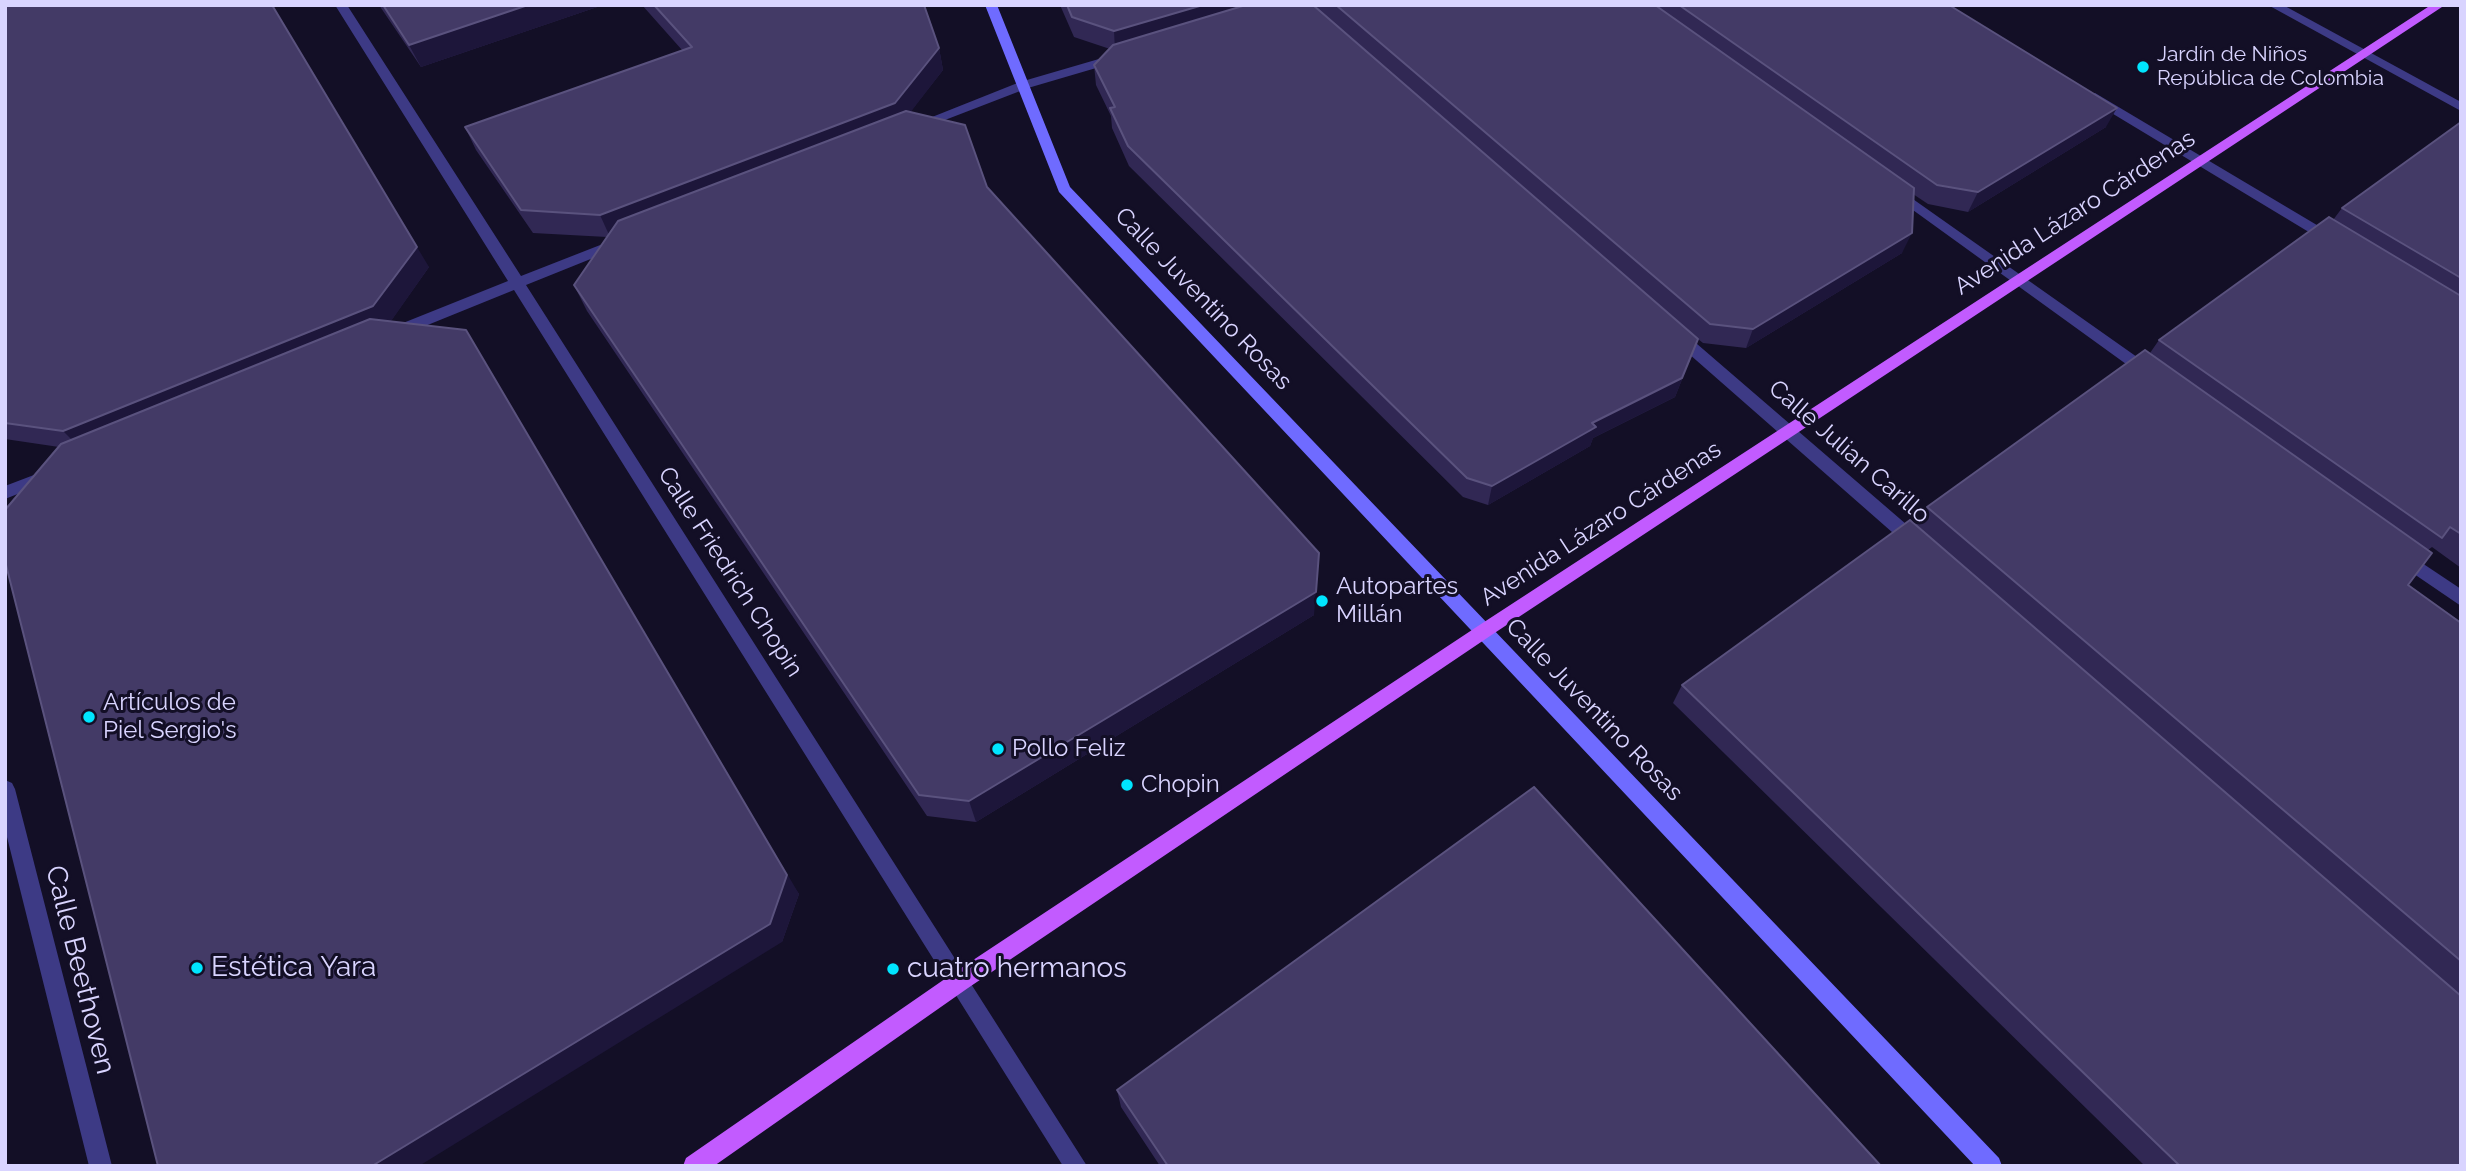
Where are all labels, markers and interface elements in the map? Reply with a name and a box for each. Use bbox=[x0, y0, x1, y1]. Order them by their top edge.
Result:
place label: Jardín de Niños República de Colombia bbox=[2157, 42, 2384, 92]
marker: Jardín de Niños República de Colombia bbox=[2135, 59, 2151, 75]
street label: Avenida Lázaro Cárdenas bbox=[1949, 124, 2201, 302]
street label: Calle Juventino Rosas bbox=[1108, 202, 1298, 396]
street label: Calle Julian Carillo bbox=[1763, 374, 1935, 530]
street label: Avenida Lázaro Cárdenas bbox=[1475, 435, 1727, 613]
street label: Calle Friedrich Chopin bbox=[651, 462, 809, 682]
place label: Autopartes Millán bbox=[1336, 573, 1458, 629]
marker: Autopartes Millán bbox=[1314, 593, 1330, 609]
street label: Calle Juventino Rosas bbox=[1499, 613, 1689, 807]
place label: Artículos de Piel Sergio's bbox=[103, 689, 237, 745]
marker: Artículos de Piel Sergio's bbox=[81, 709, 97, 725]
place label: Pollo Feliz bbox=[1012, 735, 1125, 763]
marker: Pollo Feliz bbox=[990, 741, 1006, 757]
place label: Chopin bbox=[1141, 771, 1220, 799]
marker: Chopin bbox=[1119, 777, 1135, 793]
street label: Calle Beethoven bbox=[38, 862, 122, 1078]
place label: Estética Yara bbox=[211, 951, 376, 985]
place label: cuatro hermanos bbox=[907, 952, 1127, 986]
marker: Estética Yara bbox=[189, 960, 205, 976]
marker: cuatro hermanos bbox=[885, 961, 901, 977]

